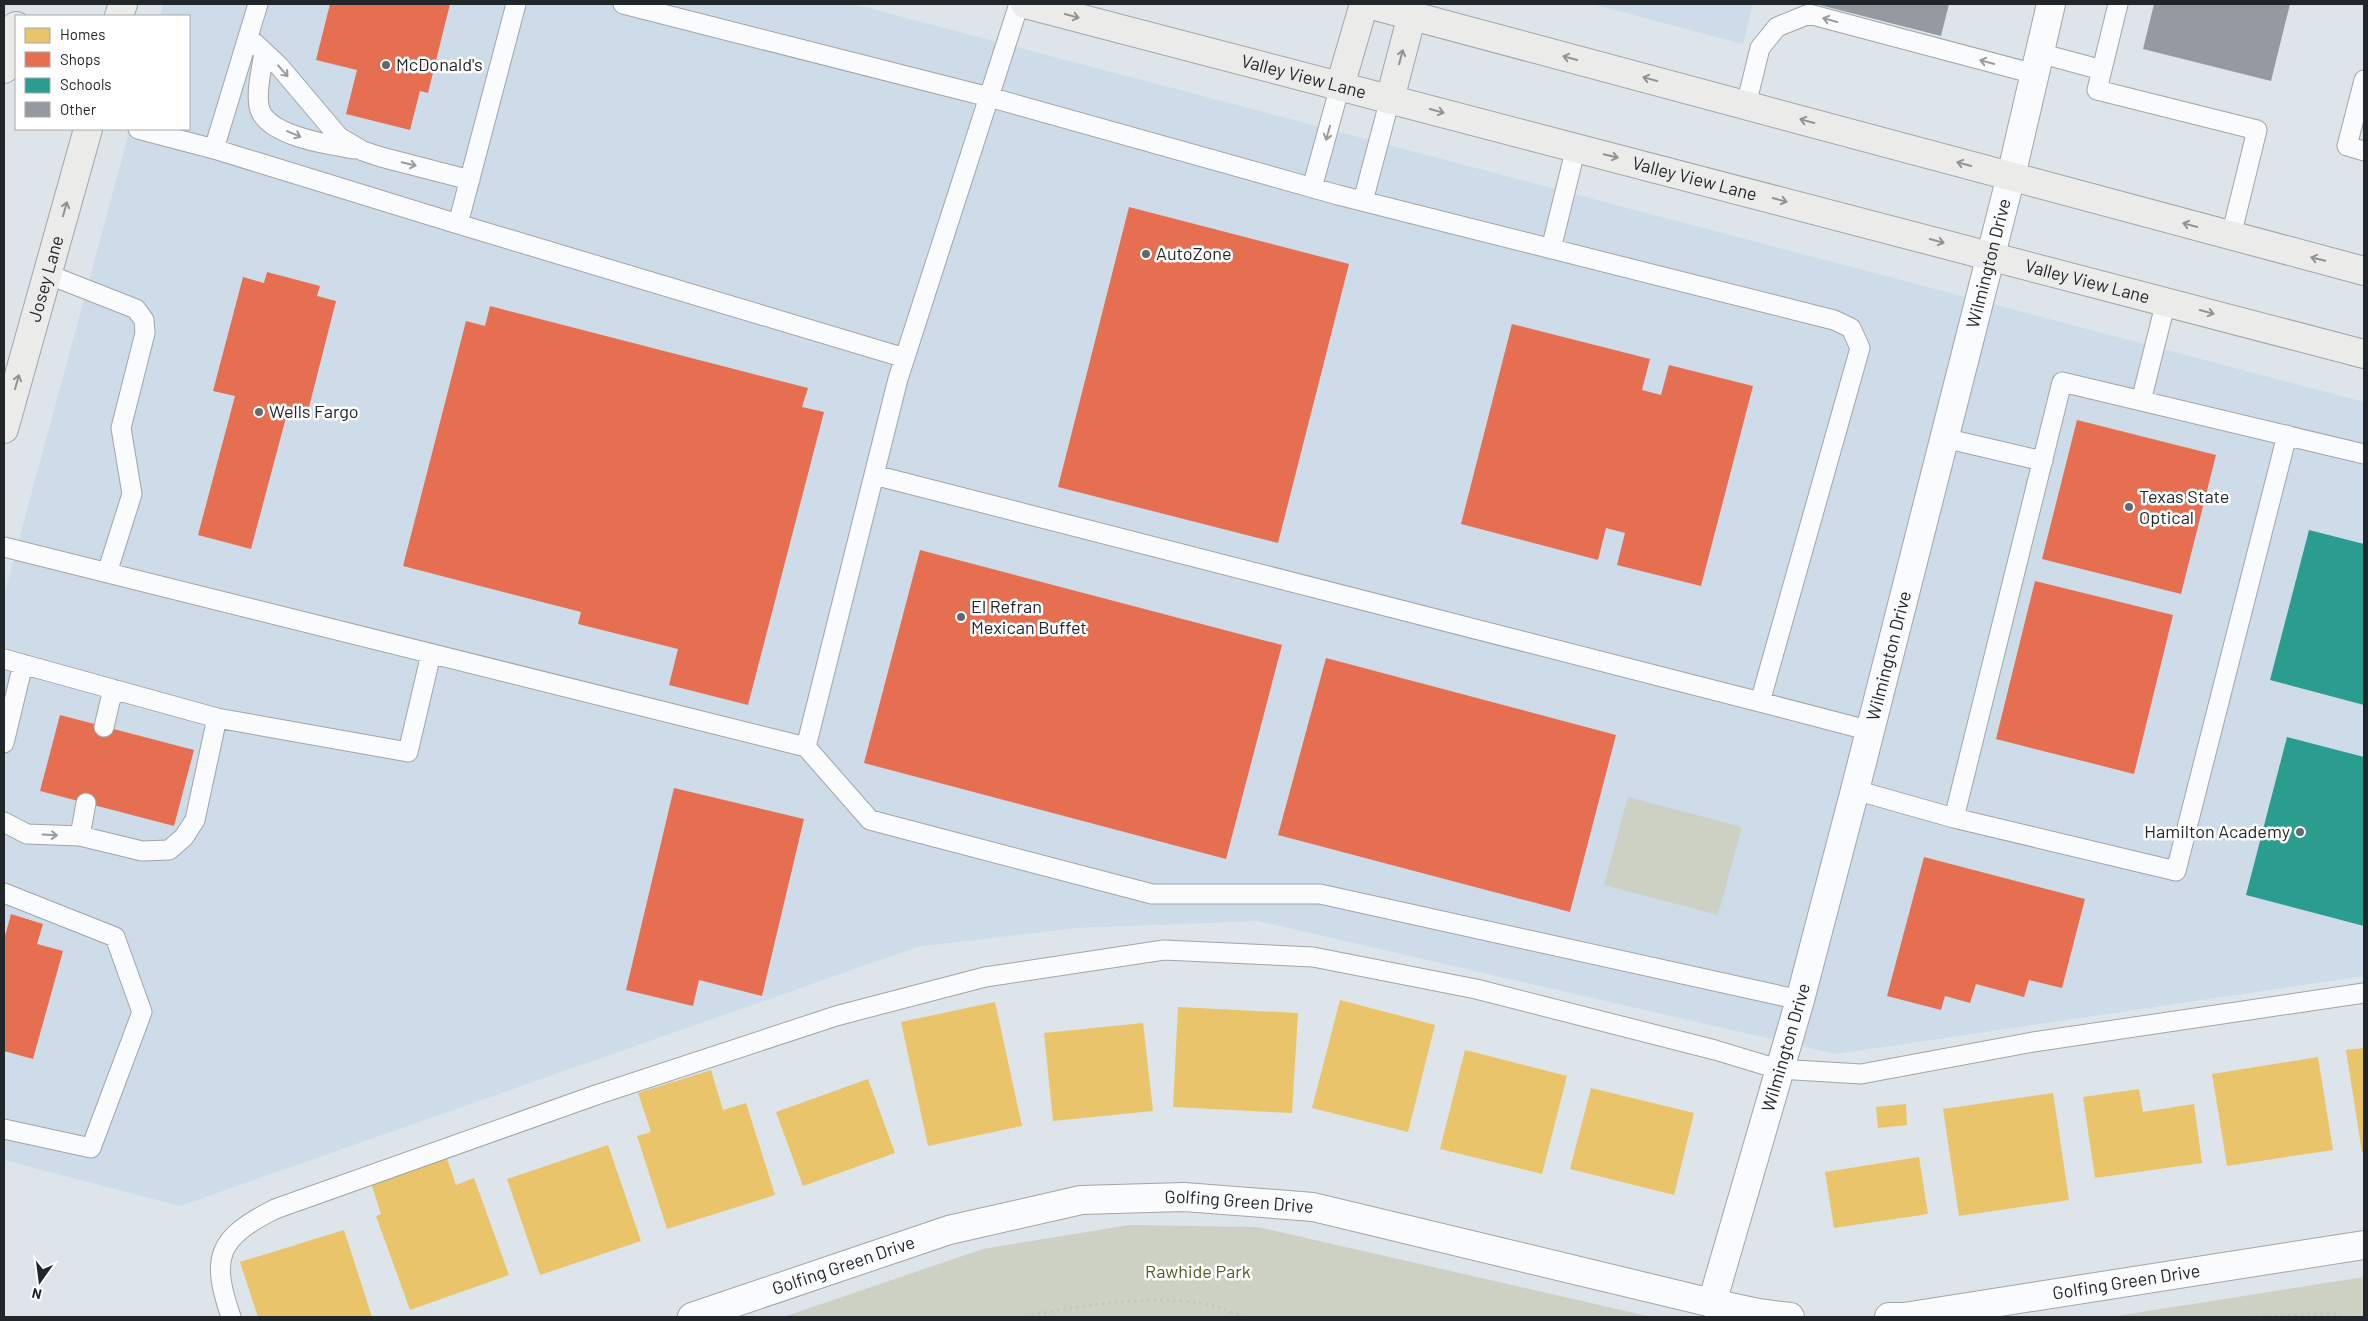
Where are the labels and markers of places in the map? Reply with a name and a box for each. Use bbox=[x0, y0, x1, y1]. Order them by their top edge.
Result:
place label: McDonald's bbox=[396, 53, 483, 75]
marker: McDonald's bbox=[380, 59, 392, 71]
place label: AutoZone bbox=[1156, 242, 1232, 264]
marker: AutoZone bbox=[1140, 248, 1152, 260]
place label: Wells Fargo bbox=[269, 400, 359, 422]
marker: Wells Fargo bbox=[253, 406, 265, 418]
place label: Texas State Optical bbox=[2139, 485, 2229, 528]
marker: Texas State Optical bbox=[2123, 501, 2135, 513]
place label: El Refran Mexican Buffet bbox=[971, 595, 1087, 638]
marker: El Refran Mexican Buffet bbox=[955, 611, 967, 623]
place label: Hamilton Academy bbox=[2144, 820, 2290, 842]
marker: Hamilton Academy bbox=[2294, 826, 2306, 838]

